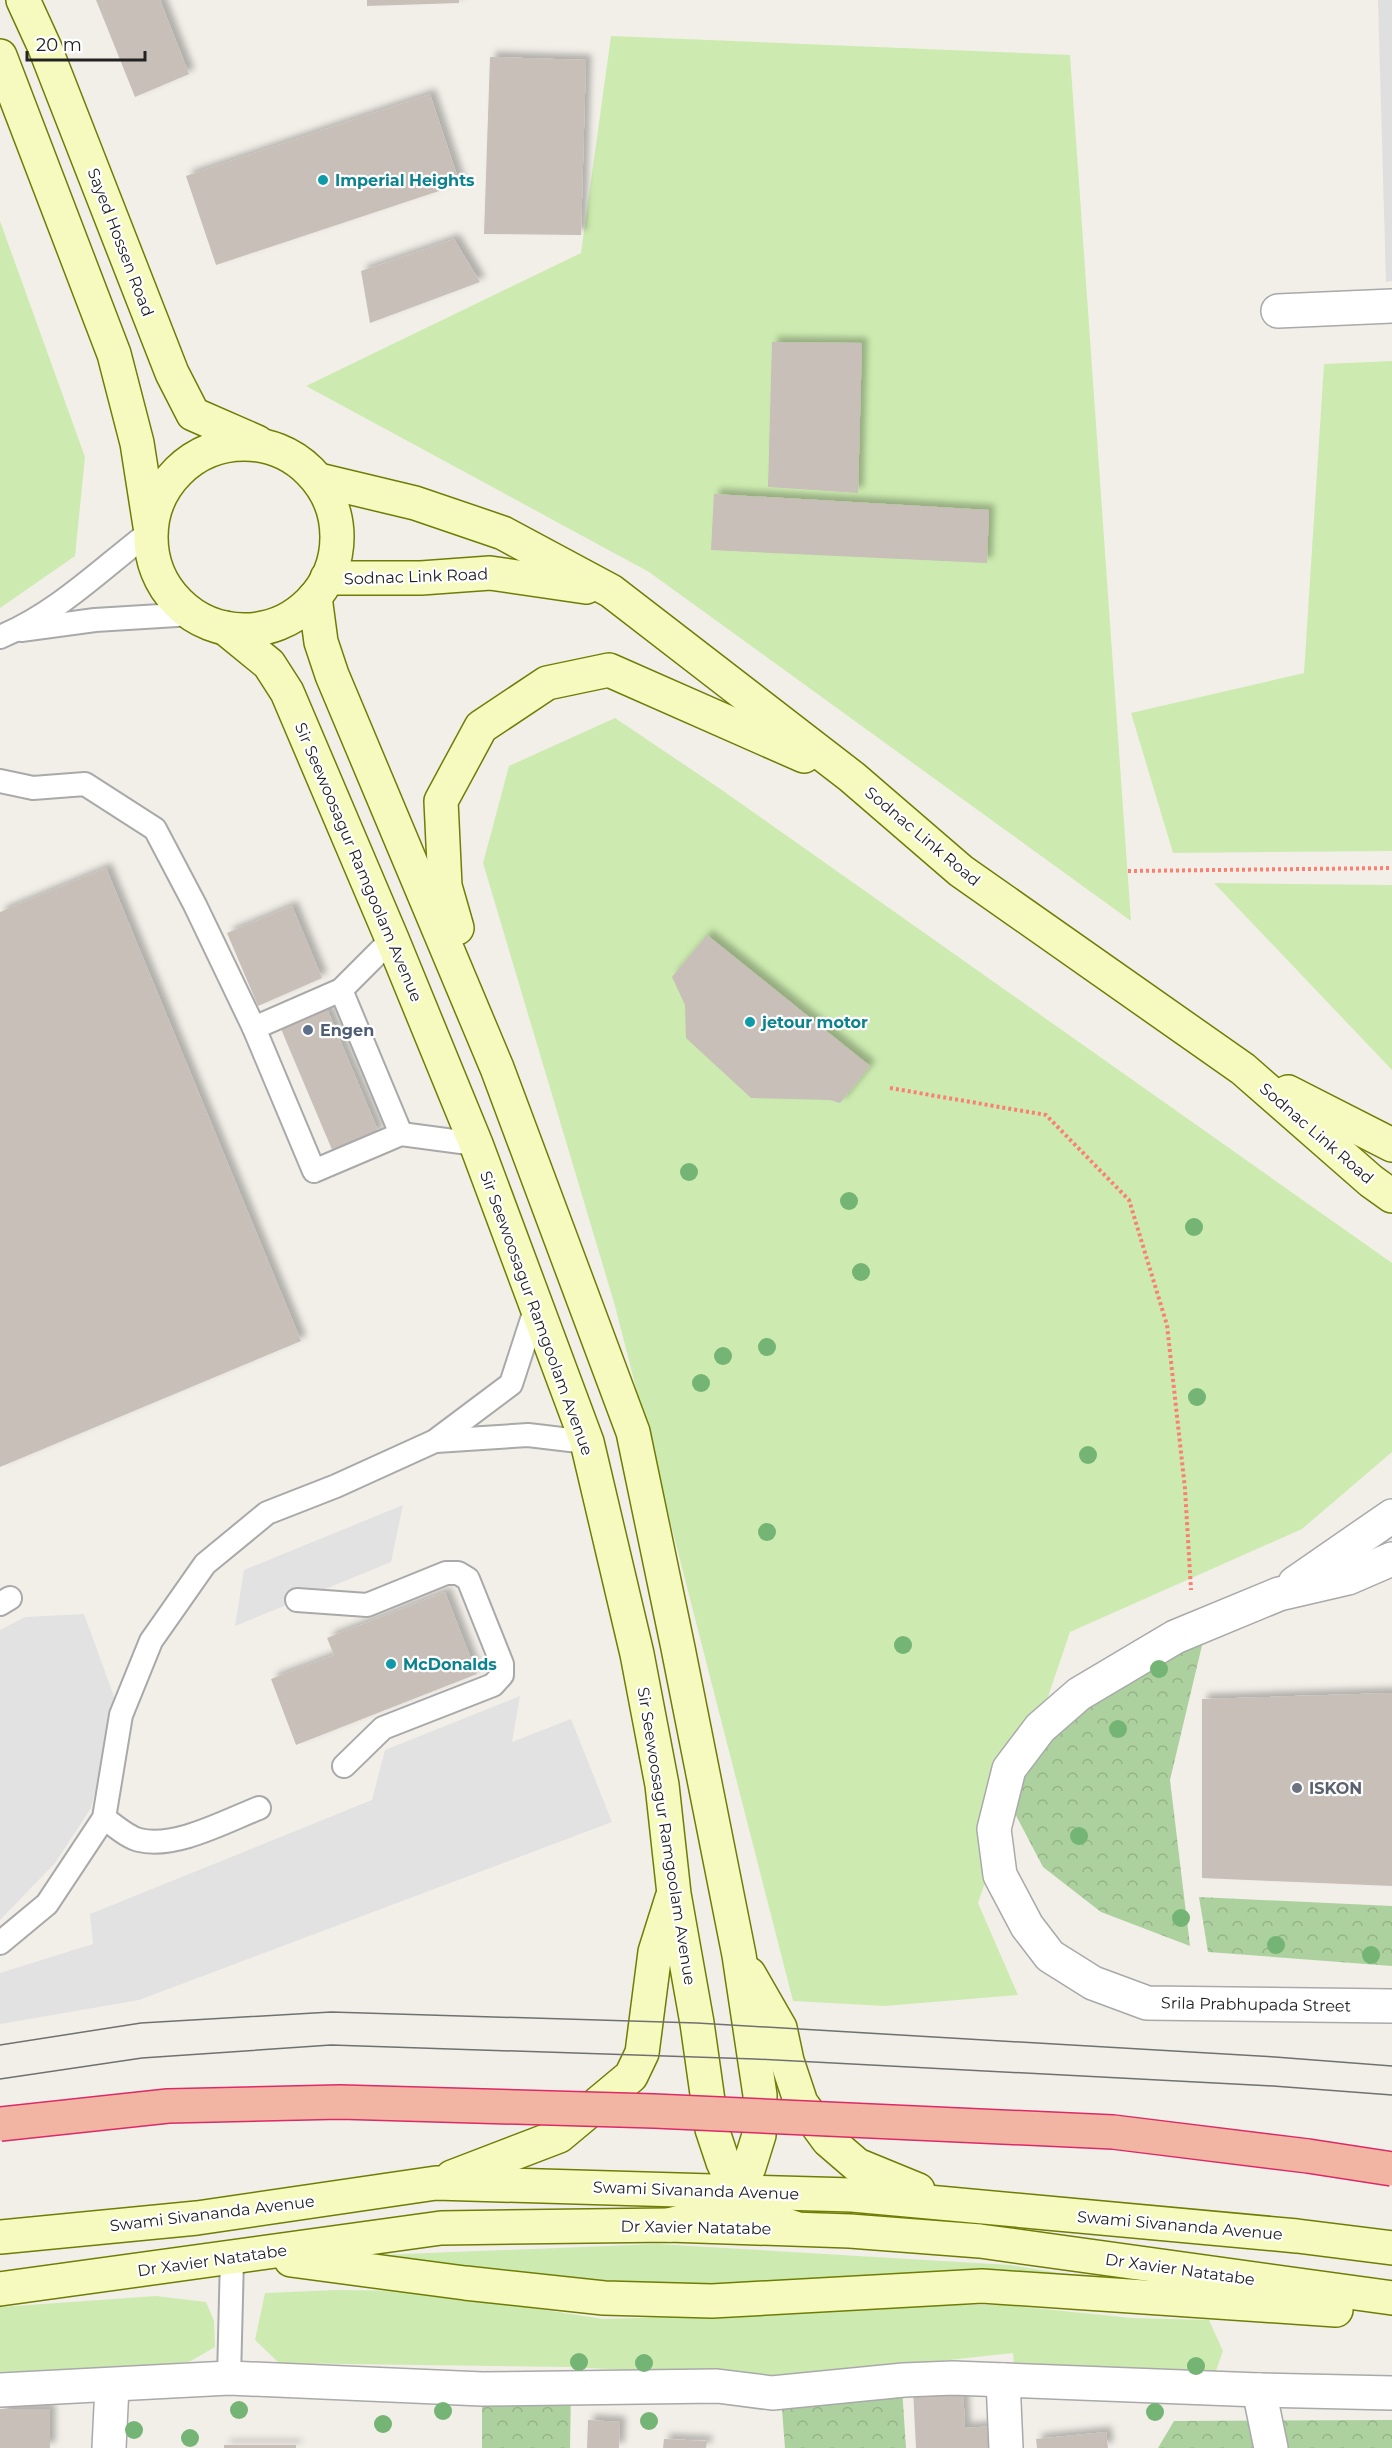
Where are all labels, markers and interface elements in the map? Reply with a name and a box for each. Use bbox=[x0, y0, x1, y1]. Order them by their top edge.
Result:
scale bar bbox=[27, 24, 146, 62]
text: 20 m bbox=[36, 34, 82, 56]
street label: Sayed Hossen Road bbox=[83, 165, 158, 319]
place label: Imperial Heights bbox=[335, 171, 475, 190]
marker: Imperial Heights bbox=[316, 173, 330, 187]
street label: Sodnac Link Road bbox=[344, 564, 488, 589]
street label: Sir Seewoosagur Ramgoolam Avenue bbox=[291, 720, 426, 1005]
street label: Sodnac Link Road bbox=[861, 783, 984, 890]
place label: jetour motor bbox=[760, 1013, 868, 1032]
marker: jetour motor bbox=[743, 1015, 757, 1029]
place label: Engen bbox=[320, 1021, 374, 1040]
marker: Engen bbox=[301, 1023, 315, 1037]
street label: Sodnac Link Road bbox=[1256, 1079, 1377, 1188]
street label: Sir Seewoosagur Ramgoolam Avenue bbox=[476, 1168, 597, 1458]
place label: McDonalds bbox=[403, 1655, 497, 1674]
marker: McDonalds bbox=[384, 1657, 398, 1671]
street label: Sir Seewoosagur Ramgoolam Avenue bbox=[634, 1686, 699, 1986]
place label: ISKON bbox=[1309, 1779, 1362, 1798]
marker: ISKON bbox=[1290, 1781, 1304, 1795]
street label: Srila Prabhupada Street bbox=[1161, 1993, 1352, 2016]
street label: Swami Sivananda Avenue bbox=[593, 2177, 799, 2204]
street label: Swami Sivananda Avenue bbox=[109, 2192, 316, 2235]
street label: Swami Sivananda Avenue bbox=[1076, 2207, 1284, 2244]
street label: Dr Xavier Natatabe bbox=[620, 2217, 772, 2238]
street label: Dr Xavier Natatabe bbox=[136, 2241, 288, 2280]
street label: Dr Xavier Natatabe bbox=[1104, 2250, 1256, 2289]

